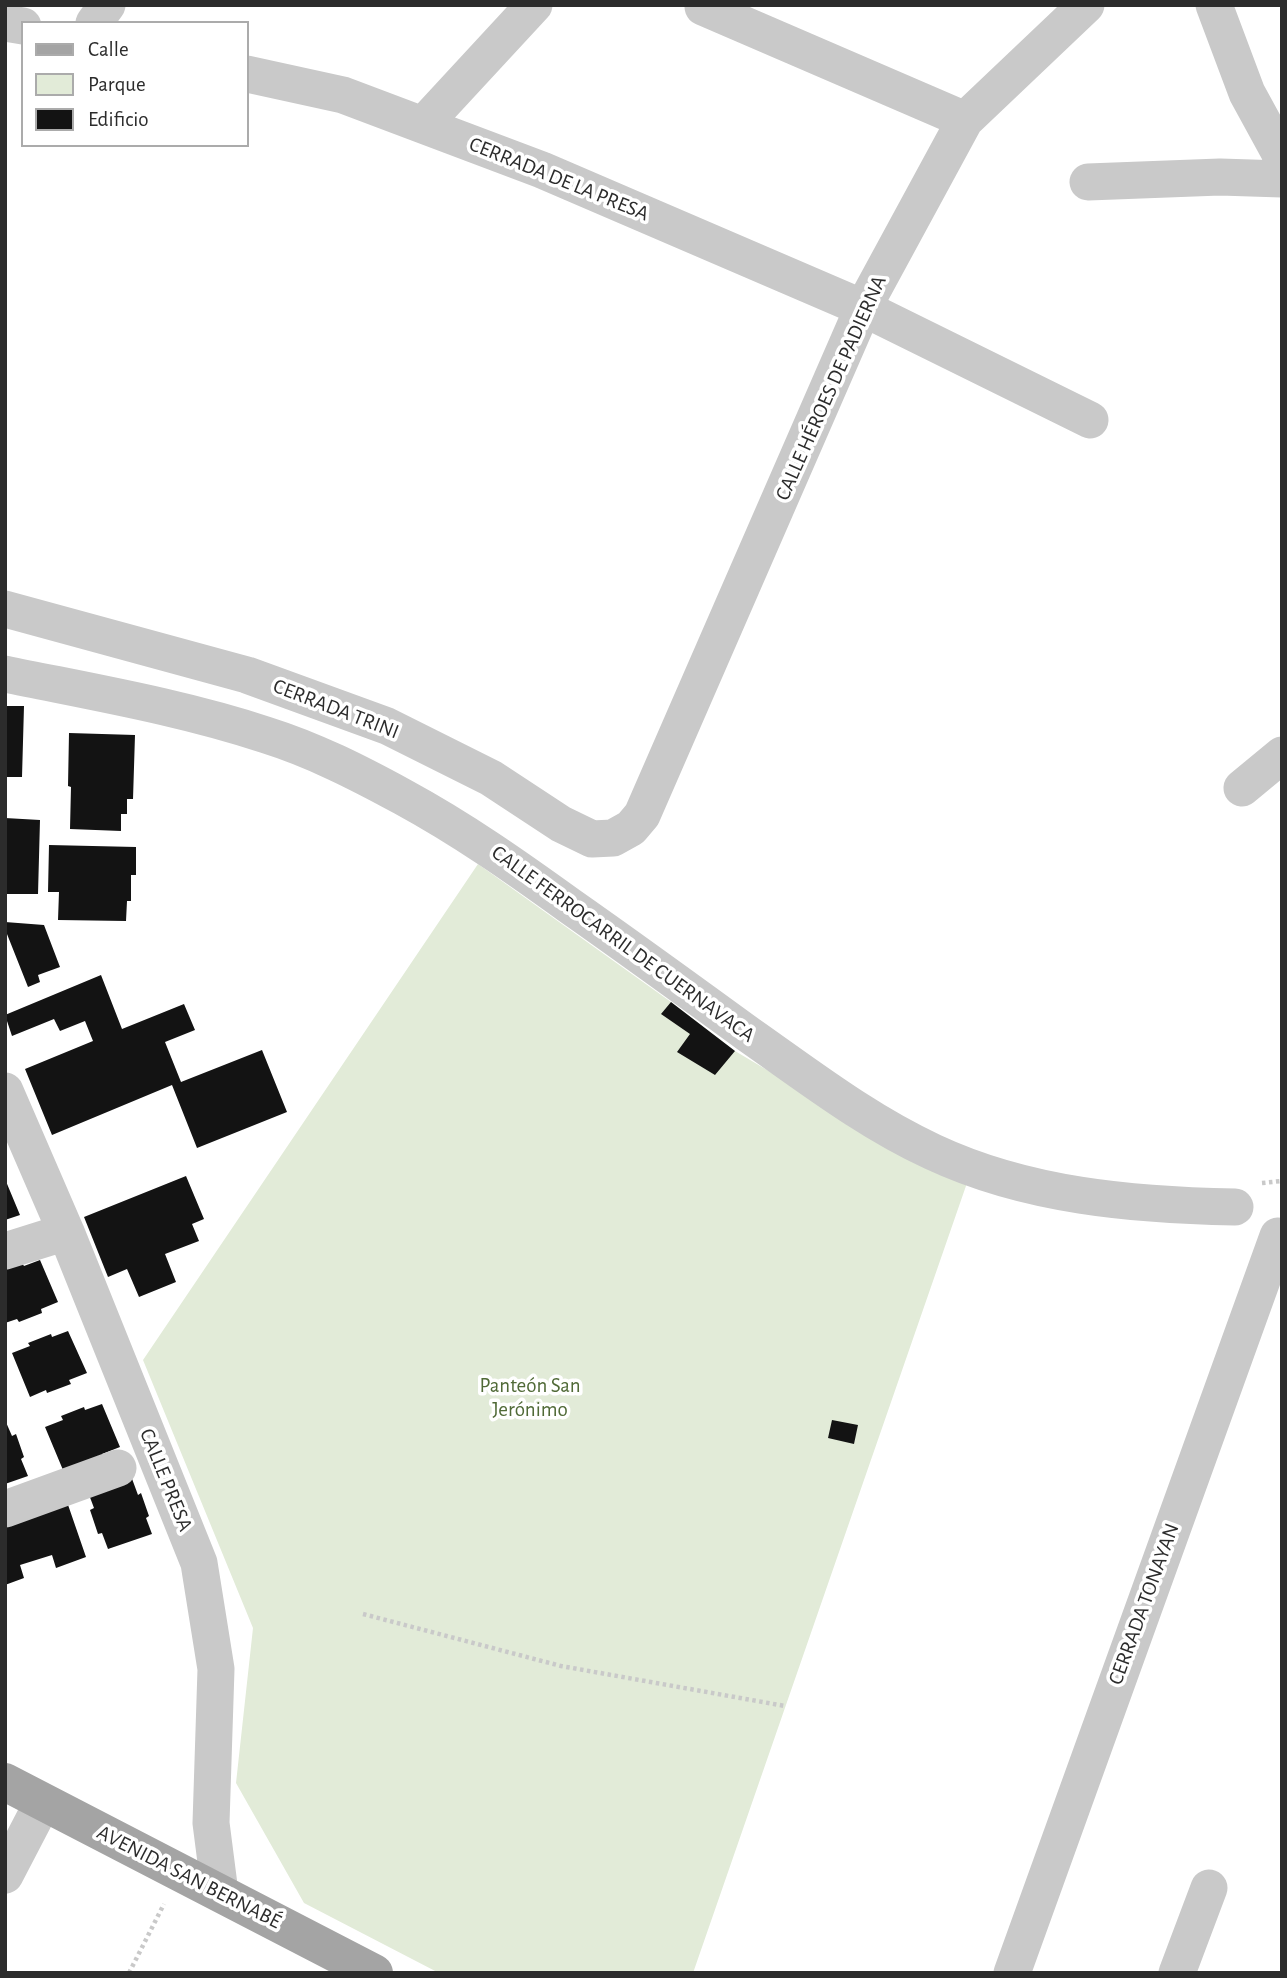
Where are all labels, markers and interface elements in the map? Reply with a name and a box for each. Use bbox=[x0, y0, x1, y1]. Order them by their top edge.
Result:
legend bbox=[21, 21, 248, 147]
text: Calle bbox=[88, 39, 129, 60]
text: Parque bbox=[88, 74, 146, 95]
text: Edificio bbox=[88, 109, 149, 130]
street label: CERRADA DE LA PRESA bbox=[465, 131, 653, 227]
street label: CALLE HÉROES DE PADIERNA bbox=[770, 272, 892, 504]
street label: CERRADA TRINI bbox=[269, 673, 403, 745]
street label: CALLE FERROCARRIL DE CUERNAVACA bbox=[486, 840, 760, 1048]
park label: Panteón San Jerónimo bbox=[479, 1373, 581, 1423]
street label: CALLE PRESA bbox=[134, 1425, 198, 1535]
street label: CERRADA TONAYAN bbox=[1103, 1520, 1185, 1688]
street label: AVENIDA SAN BERNABÉ bbox=[93, 1820, 285, 1934]

